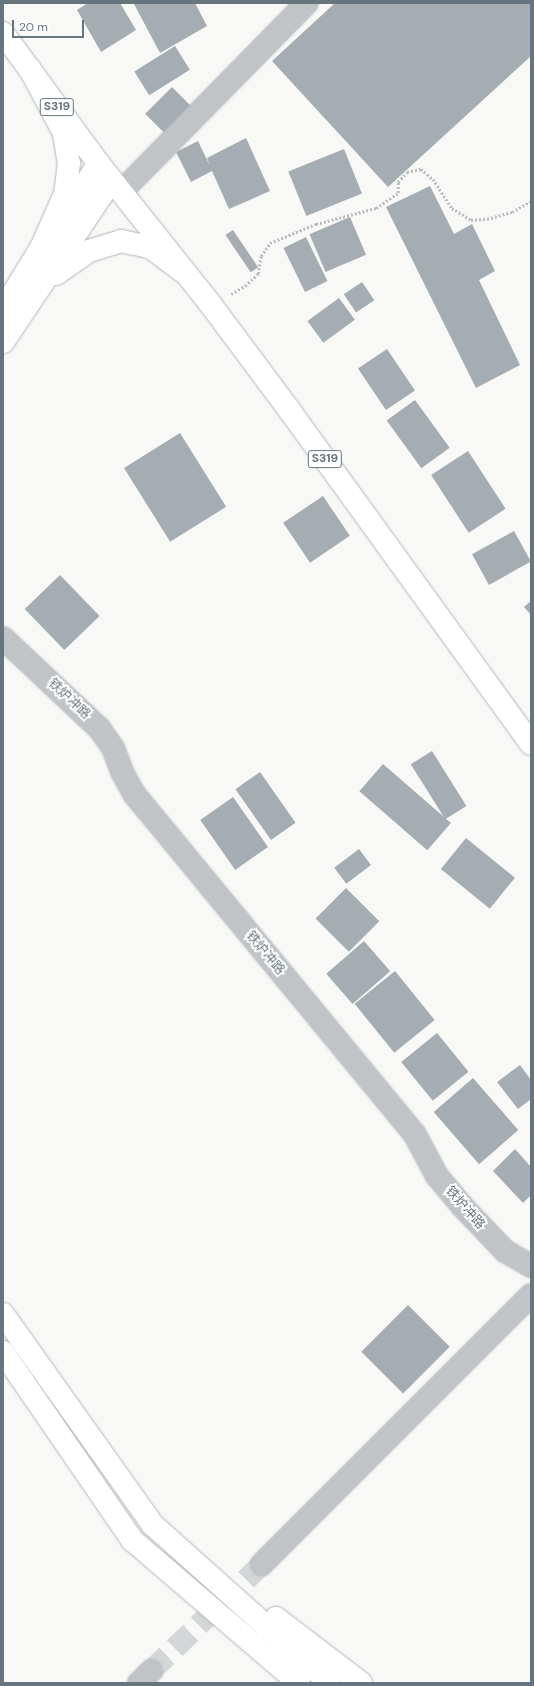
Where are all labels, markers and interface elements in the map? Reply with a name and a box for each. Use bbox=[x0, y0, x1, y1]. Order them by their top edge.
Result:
scale bar bbox=[14, 12, 86, 38]
text: 20 m bbox=[19, 19, 48, 35]
road number: S319 bbox=[39, 97, 75, 117]
road number: S319 bbox=[307, 449, 343, 469]
street label: 铁炉冲路 bbox=[45, 676, 93, 722]
street label: 铁炉冲路 bbox=[242, 928, 288, 978]
street label: 铁炉冲路 bbox=[442, 1183, 488, 1233]

